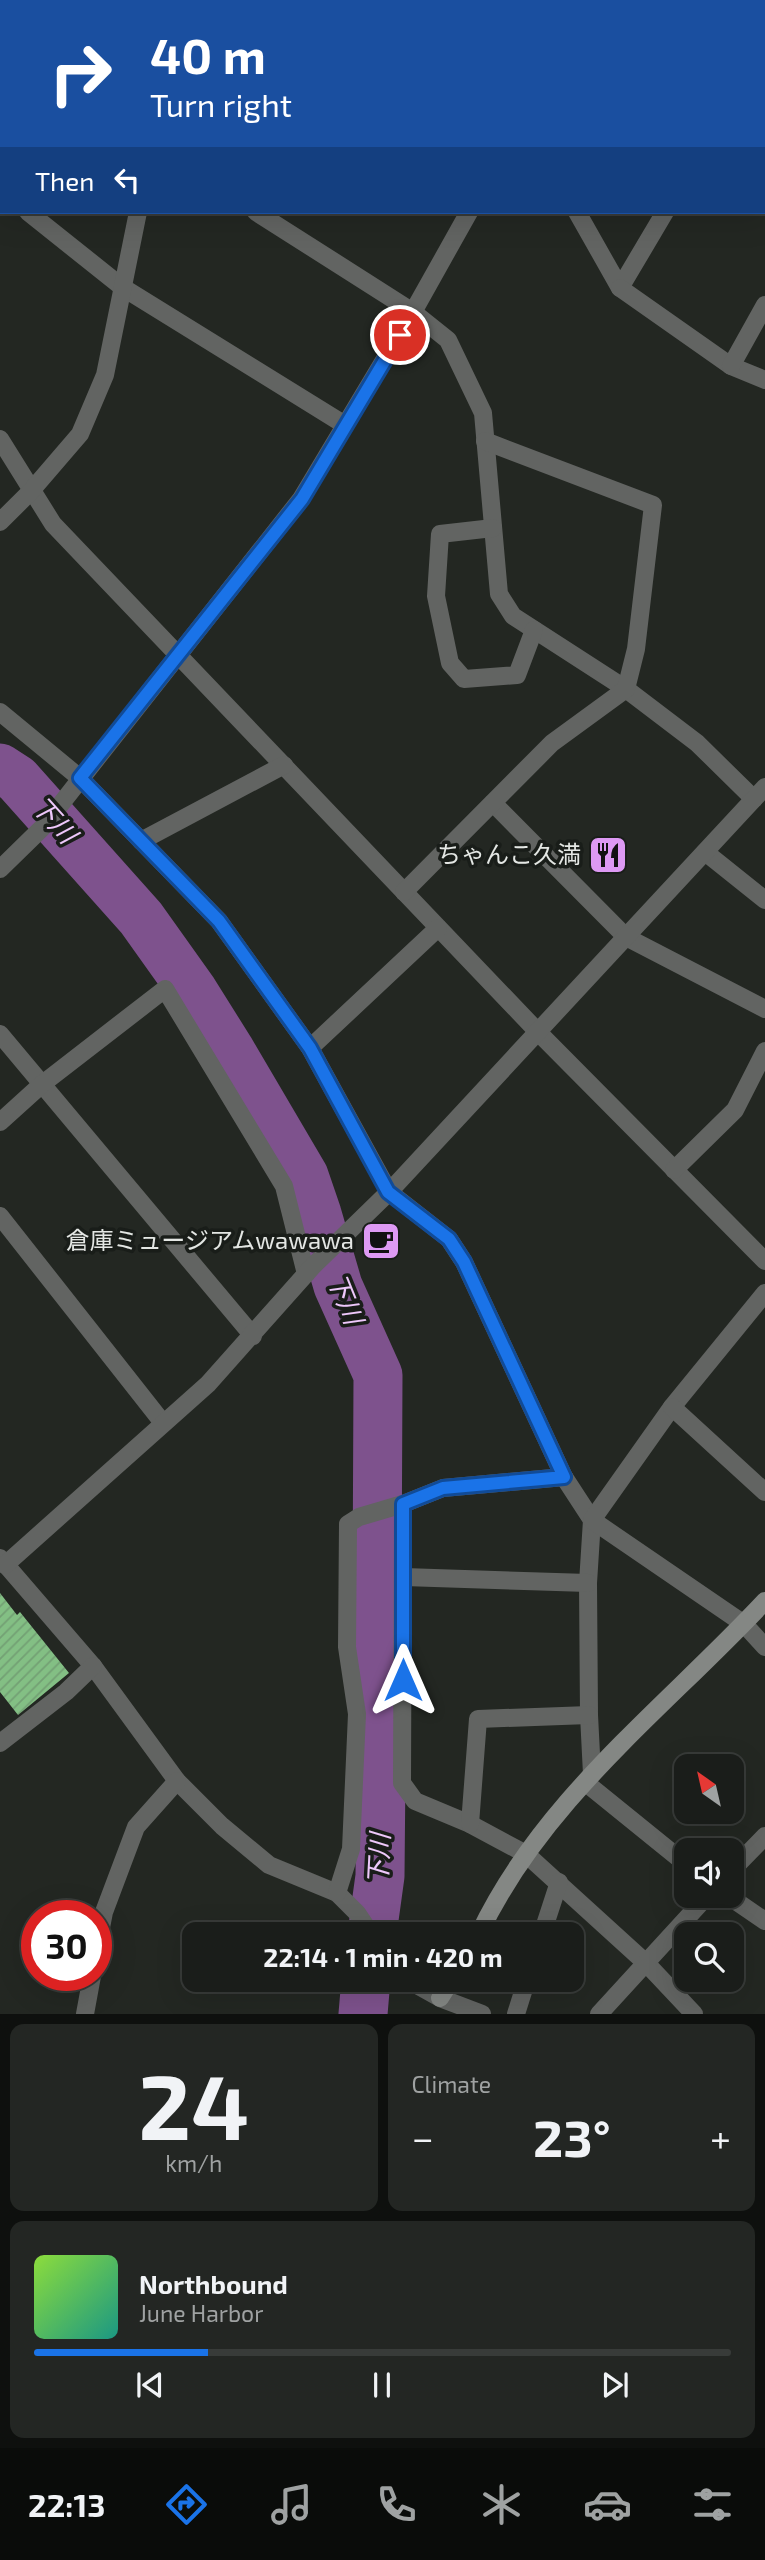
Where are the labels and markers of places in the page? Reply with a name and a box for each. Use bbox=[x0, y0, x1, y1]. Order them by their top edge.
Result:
pin bbox=[370, 305, 430, 365]
restaurant icon: ちゃんこ久満 bbox=[587, 834, 629, 876]
place label: ちゃんこ久満 bbox=[437, 839, 581, 868]
cafe icon: 倉庫ミュージアムwawawa bbox=[360, 1220, 402, 1262]
place label: 倉庫ミュージアムwawawa bbox=[66, 1225, 354, 1254]

